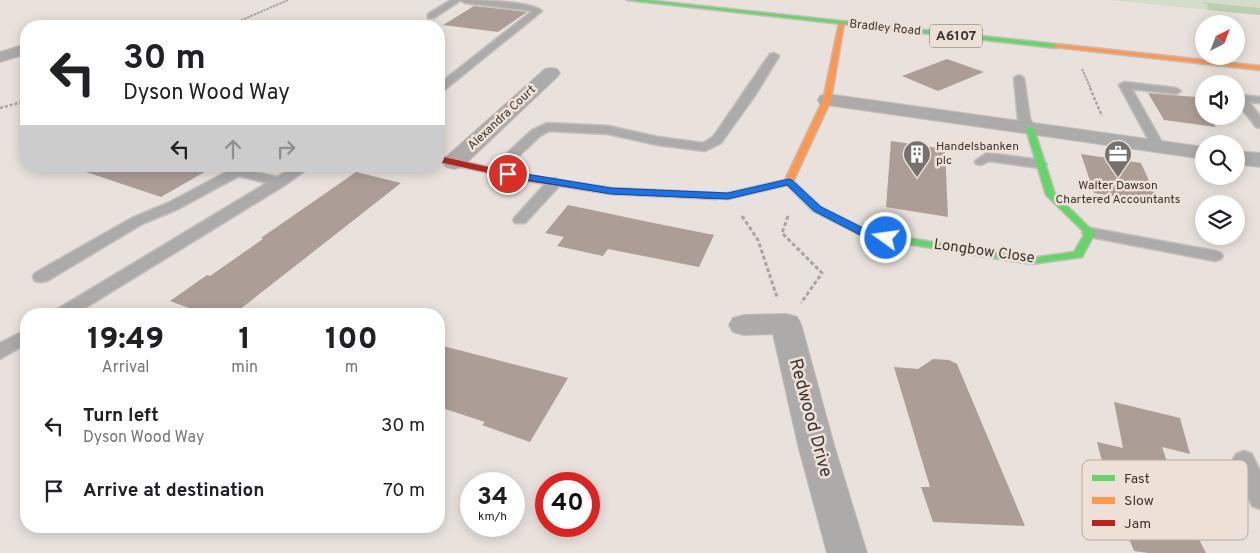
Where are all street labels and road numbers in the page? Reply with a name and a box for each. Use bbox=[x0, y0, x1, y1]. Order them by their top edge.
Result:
street label: Bradley Road bbox=[848, 16, 922, 40]
road number: A6107 bbox=[930, 24, 982, 48]
street label: Alexandra Court bbox=[464, 82, 540, 154]
street label: Longbow Close bbox=[932, 236, 1036, 268]
street label: Redwood Drive bbox=[783, 356, 837, 480]

